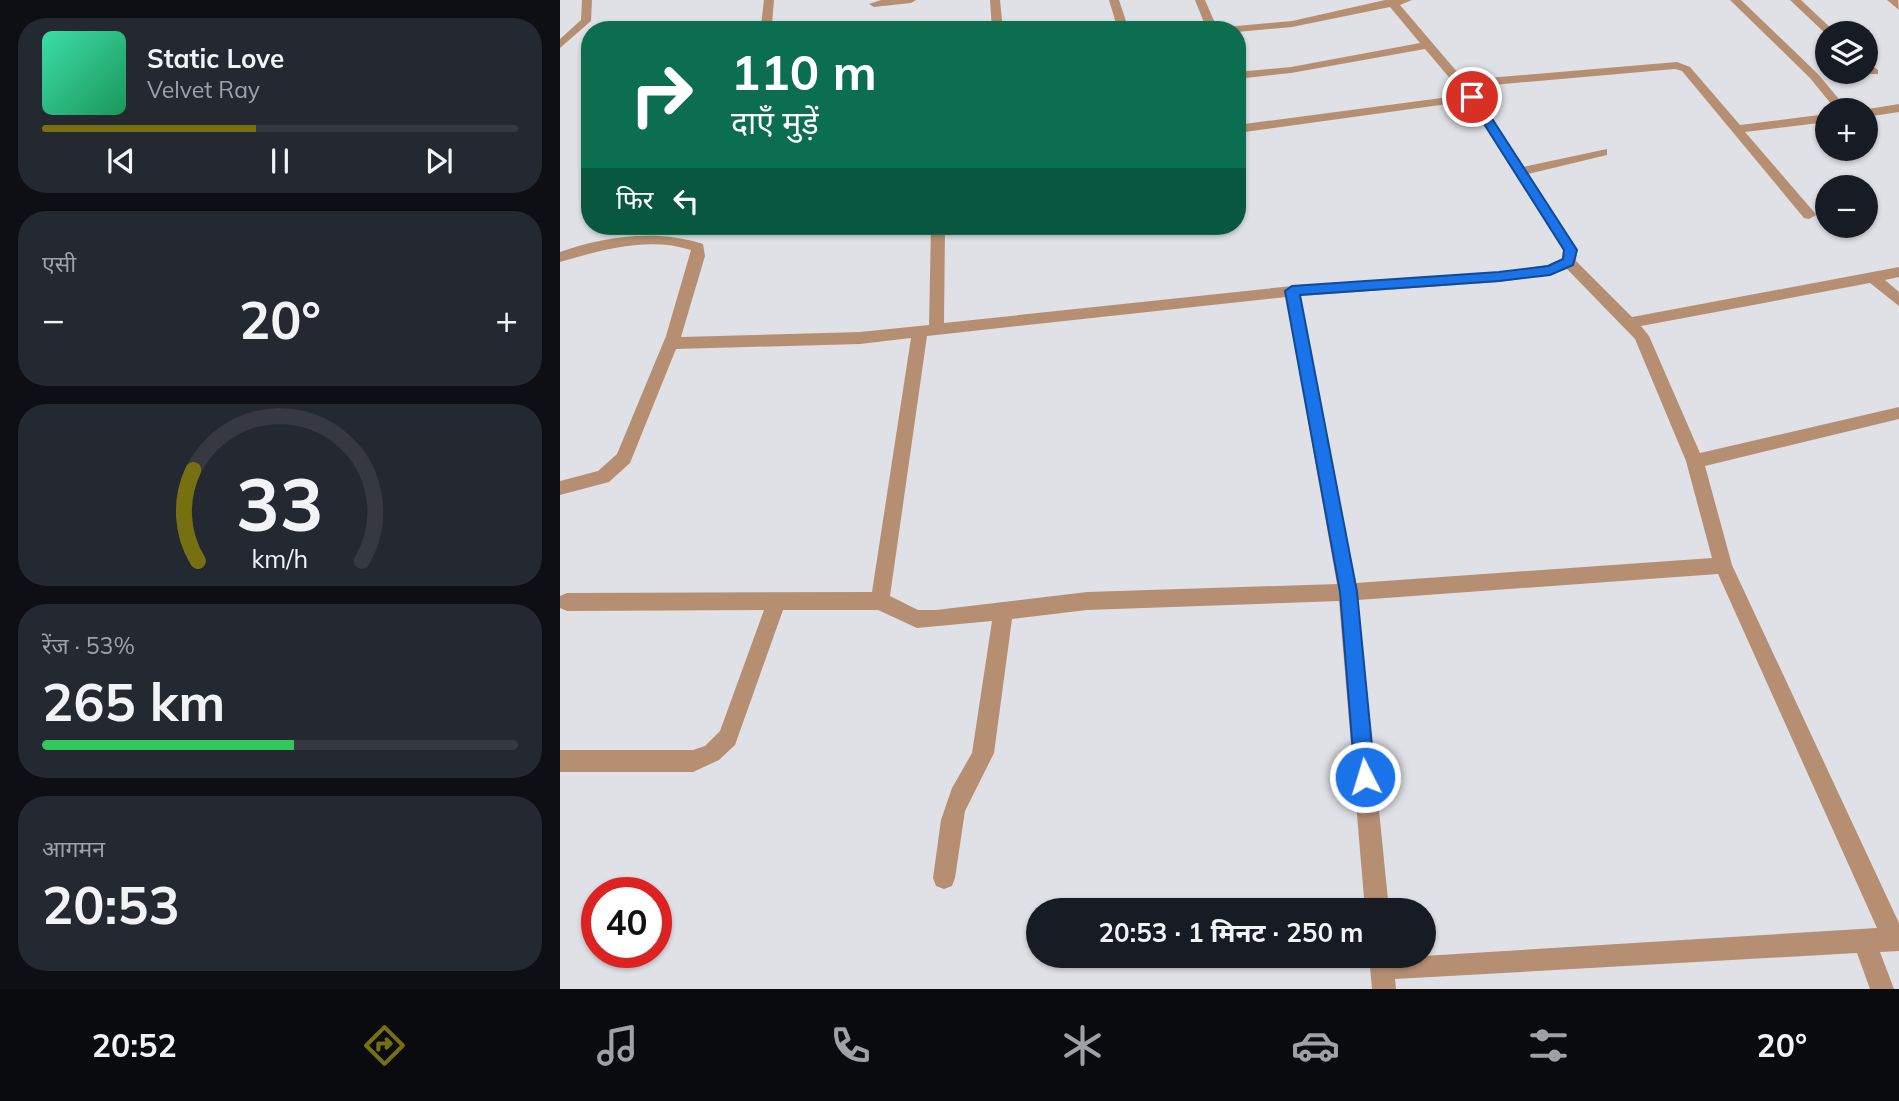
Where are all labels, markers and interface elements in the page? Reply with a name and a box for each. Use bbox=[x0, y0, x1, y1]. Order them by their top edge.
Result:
map controls bbox=[1815, 21, 1878, 238]
button: layers bbox=[1815, 21, 1878, 84]
text: 110 m bbox=[731, 41, 877, 102]
text: Static Love bbox=[147, 42, 284, 75]
icon: right bbox=[616, 49, 707, 140]
pin bbox=[1442, 67, 1502, 127]
text: Velvet Ray bbox=[147, 75, 260, 104]
icon: arrive bbox=[1453, 78, 1491, 116]
button: + bbox=[1815, 98, 1878, 161]
text: दाएँ मुड़ें bbox=[731, 102, 819, 142]
icon: previous bbox=[102, 142, 140, 180]
icon: pause bbox=[261, 142, 299, 180]
icon: next bbox=[420, 142, 458, 180]
button: − bbox=[1815, 175, 1878, 238]
icon: left bbox=[667, 182, 705, 220]
text: फिर bbox=[616, 183, 653, 216]
text: एसी bbox=[42, 249, 76, 278]
text: 20° bbox=[239, 287, 321, 352]
text: − bbox=[42, 295, 65, 343]
text: + bbox=[495, 295, 518, 343]
text: 33 bbox=[236, 458, 324, 549]
text: km/h bbox=[252, 542, 308, 573]
text: रेंज · 53% bbox=[42, 631, 135, 660]
text: 265 km bbox=[42, 669, 225, 734]
position arrow bbox=[1328, 740, 1402, 814]
text: आगमन bbox=[42, 834, 105, 863]
text: 20:53 bbox=[42, 872, 180, 937]
speed limit sign: 40 bbox=[581, 877, 672, 968]
text: 20:53 · 1 मिनट · 250 m bbox=[1099, 916, 1364, 949]
icon: directions bbox=[360, 1021, 409, 1070]
icon: music bbox=[593, 1021, 642, 1070]
icon: phone bbox=[826, 1021, 875, 1070]
icon: climate bbox=[1058, 1021, 1107, 1070]
icon: car bbox=[1291, 1021, 1340, 1070]
icon: filters bbox=[1524, 1021, 1573, 1070]
text: 20:52 bbox=[92, 1025, 177, 1065]
text: 20° bbox=[1757, 1025, 1807, 1065]

